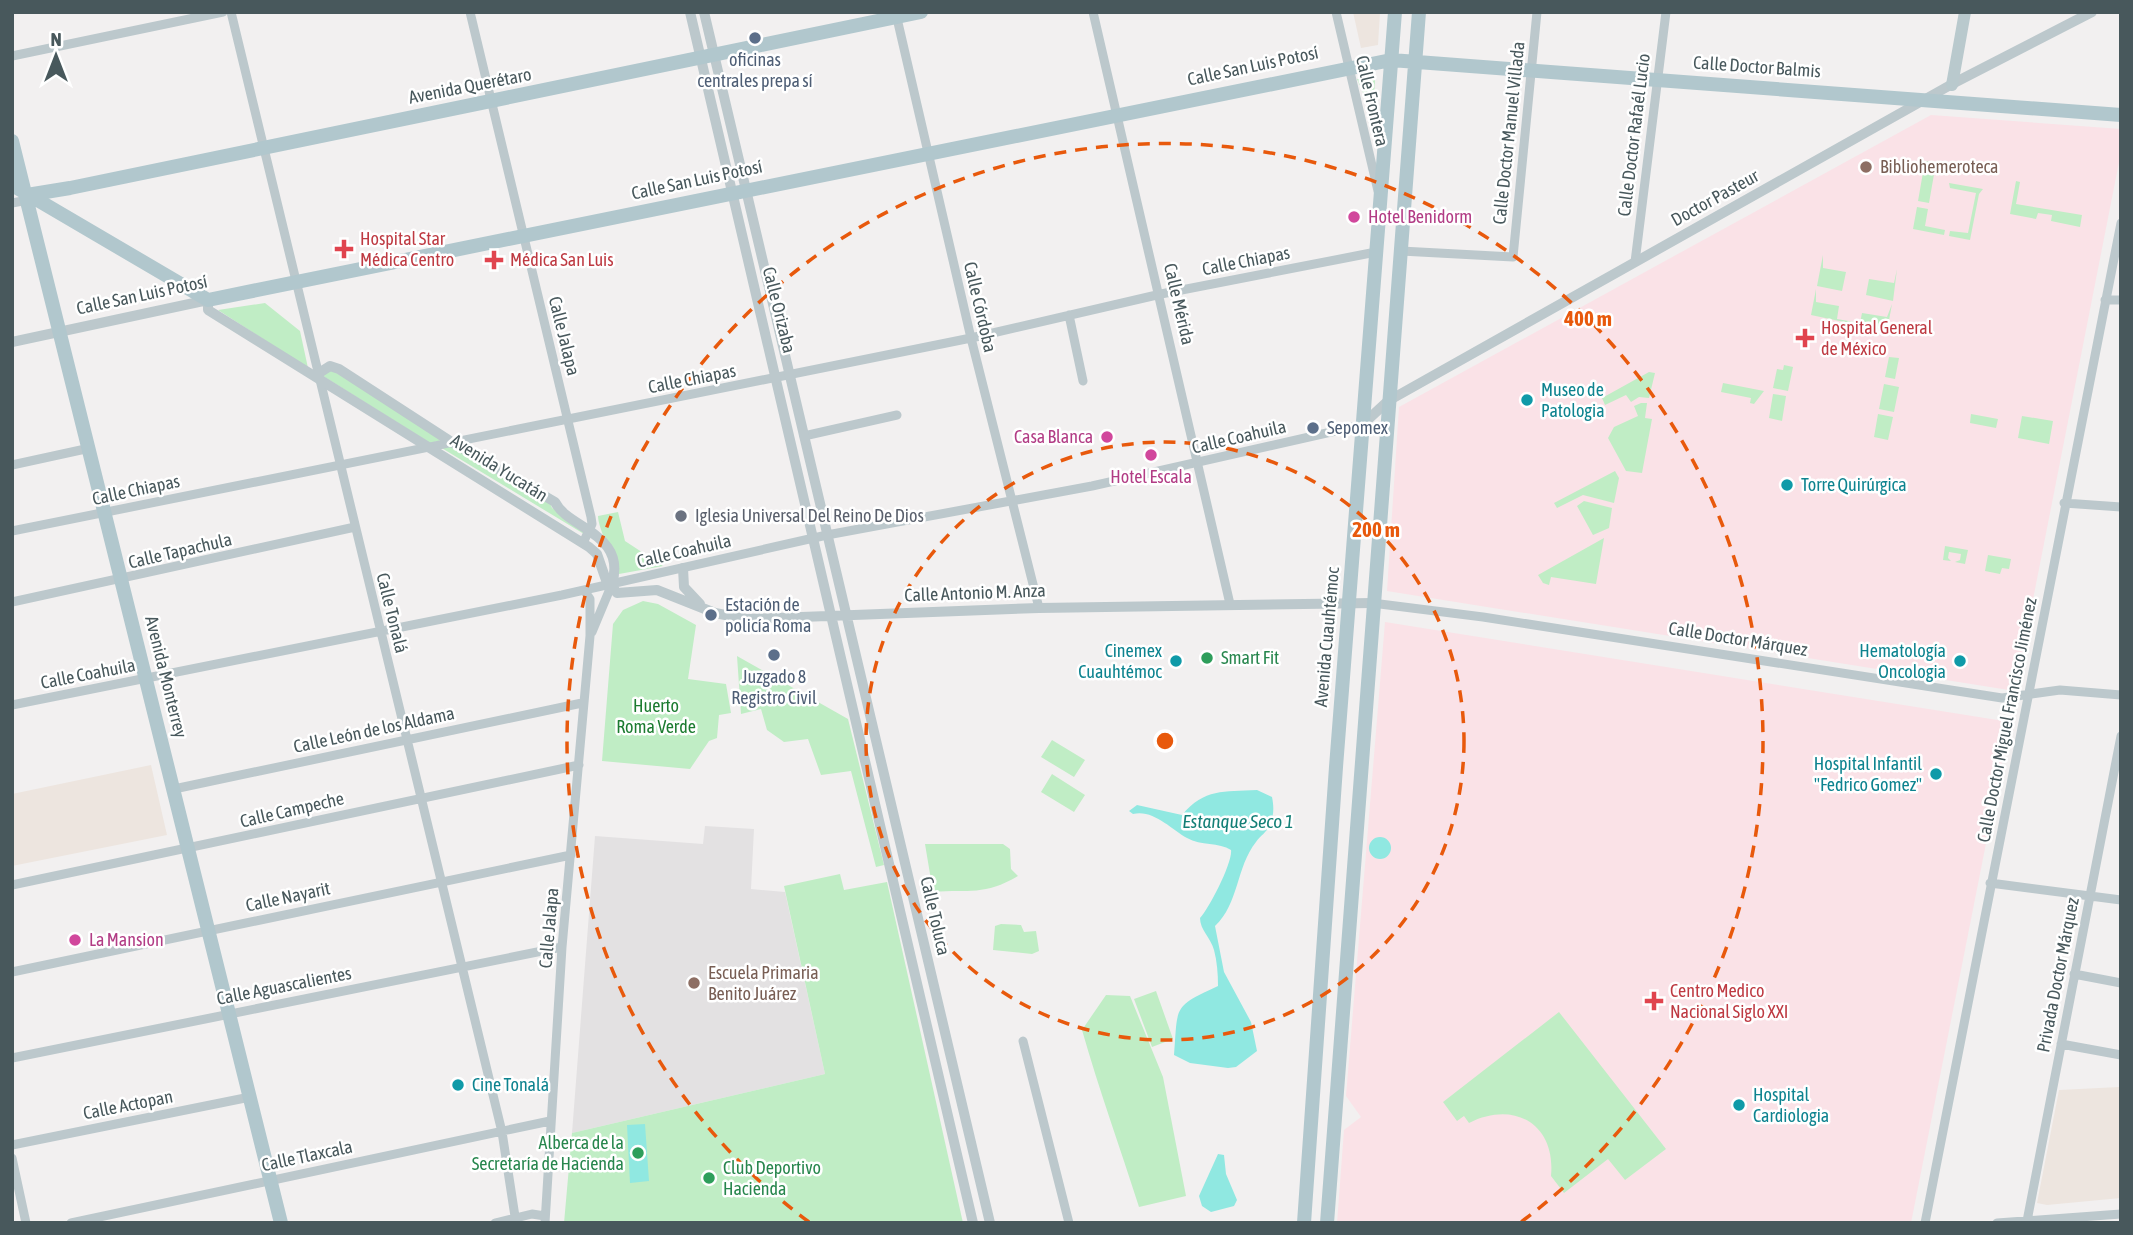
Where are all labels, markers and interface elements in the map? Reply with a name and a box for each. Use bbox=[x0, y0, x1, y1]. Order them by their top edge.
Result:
north arrow bbox=[21, 21, 91, 91]
text: N bbox=[50, 28, 62, 50]
marker: oficinas centrales prepa sí bbox=[747, 30, 763, 46]
street label: Calle Doctor Manuel Villada bbox=[1488, 40, 1529, 226]
street label: Calle San Luis Potosí bbox=[1186, 41, 1320, 90]
place label: oficinas centrales prepa sí bbox=[697, 49, 813, 91]
street label: Calle Doctor Rafaél Lucio bbox=[1613, 52, 1654, 218]
street label: Calle Doctor Balmis bbox=[1692, 52, 1822, 81]
street label: Calle Frontera bbox=[1352, 54, 1393, 148]
street label: Avenida Querétaro bbox=[407, 63, 533, 108]
street label: Calle San Luis Potosí bbox=[630, 155, 764, 204]
place label: Bibliohemeroteca bbox=[1880, 156, 1999, 177]
marker: Bibliohemeroteca bbox=[1858, 159, 1874, 175]
street label: Doctor Pasteur bbox=[1667, 165, 1763, 230]
place label: Hotel Benidorm bbox=[1368, 206, 1472, 227]
marker: Hotel Benidorm bbox=[1346, 209, 1362, 225]
place label: Hospital Star Médica Centro bbox=[360, 228, 454, 270]
marker: Hospital Star Médica Centro bbox=[334, 239, 354, 259]
street label: Calle Chiapas bbox=[1200, 242, 1292, 279]
place label: Médica San Luis bbox=[510, 249, 614, 270]
marker: Médica San Luis bbox=[484, 250, 504, 270]
street label: Calle Córdoba bbox=[960, 260, 1001, 354]
street label: Calle Mérida bbox=[1160, 261, 1199, 347]
street label: Calle Orizaba bbox=[759, 265, 800, 355]
street label: Calle San Luis Potosí bbox=[75, 270, 209, 319]
street label: Calle Jalapa bbox=[545, 294, 584, 378]
text: 400 m bbox=[1563, 306, 1612, 330]
place label: Hospital General de México bbox=[1821, 317, 1933, 359]
marker: Hospital General de México bbox=[1795, 328, 1815, 348]
street label: Calle Chiapas bbox=[646, 360, 738, 397]
place label: Museo de Patologia bbox=[1541, 379, 1605, 421]
marker: Museo de Patologia bbox=[1519, 392, 1535, 408]
street label: Calle Coahuila bbox=[1190, 415, 1288, 458]
place label: Sepomex bbox=[1327, 417, 1388, 438]
marker: Sepomex bbox=[1305, 420, 1321, 436]
place label: Casa Blanca bbox=[1014, 426, 1093, 447]
street label: Avenida Yucatán bbox=[447, 429, 552, 506]
marker: Casa Blanca bbox=[1099, 429, 1115, 445]
marker: Hotel Escala bbox=[1143, 447, 1159, 463]
place label: Hotel Escala bbox=[1110, 466, 1192, 487]
street label: Calle Chiapas bbox=[90, 470, 182, 509]
place label: Torre Quirúrgica bbox=[1801, 474, 1907, 495]
marker: Torre Quirúrgica bbox=[1779, 477, 1795, 493]
place label: Iglesia Universal Del Reino De Dios bbox=[695, 505, 924, 526]
marker: Iglesia Universal Del Reino De Dios bbox=[673, 508, 689, 524]
text: 200 m bbox=[1352, 517, 1400, 541]
street label: Calle Tapachula bbox=[126, 528, 234, 573]
street label: Calle Coahuila bbox=[635, 529, 733, 572]
street label: Avenida Cuauhtémoc bbox=[1310, 566, 1343, 708]
street label: Calle Tonalá bbox=[372, 571, 413, 655]
street label: Calle Antonio M. Anza bbox=[904, 580, 1046, 605]
place label: Estación de policía Roma bbox=[725, 594, 811, 636]
street label: Calle Doctor Miguel Francisco Jiménez bbox=[1972, 595, 2041, 844]
marker: Estación de policía Roma bbox=[703, 607, 719, 623]
street label: Avenida Monterrey bbox=[141, 614, 192, 740]
street label: Calle Doctor Márquez bbox=[1667, 617, 1810, 660]
place label: Cinemex Cuauhtémoc bbox=[1078, 640, 1162, 682]
place label: Hematología Oncologia bbox=[1859, 640, 1946, 682]
marker: Juzgado 8 Registro Civil bbox=[766, 647, 782, 663]
place label: Smart Fit bbox=[1221, 647, 1279, 668]
marker: Smart Fit bbox=[1199, 650, 1215, 666]
marker: Cinemex Cuauhtémoc bbox=[1168, 653, 1184, 669]
marker: Hematología Oncologia bbox=[1952, 653, 1968, 669]
street label: Calle Coahuila bbox=[39, 654, 137, 693]
place label: Juzgado 8 Registro Civil bbox=[731, 666, 817, 708]
park label: Huerto Roma Verde bbox=[616, 695, 696, 737]
street label: Calle León de los Aldama bbox=[292, 702, 456, 757]
centre of rings bbox=[1153, 729, 1177, 753]
place label: Hospital Infantil "Fedrico Gomez" bbox=[1814, 753, 1922, 795]
marker: Hospital Infantil "Fedrico Gomez" bbox=[1928, 766, 1944, 782]
street label: Calle Campeche bbox=[238, 787, 346, 832]
water label: Estanque Seco 1 bbox=[1182, 810, 1294, 832]
street label: Calle Toluca bbox=[916, 874, 955, 957]
street label: Calle Nayarit bbox=[244, 877, 332, 916]
street label: Calle Jalapa bbox=[535, 887, 562, 969]
street label: Privada Doctor Márquez bbox=[2032, 895, 2083, 1054]
place label: La Mansion bbox=[89, 929, 164, 950]
marker: La Mansion bbox=[67, 932, 83, 948]
street label: Calle Aguascalientes bbox=[215, 962, 353, 1009]
place label: Escuela Primaria Benito Juárez bbox=[708, 962, 819, 1004]
marker: Escuela Primaria Benito Juárez bbox=[686, 975, 702, 991]
place label: Centro Medico Nacional Siglo XXI bbox=[1670, 980, 1788, 1022]
marker: Centro Medico Nacional Siglo XXI bbox=[1644, 991, 1664, 1011]
place label: Cine Tonalá bbox=[472, 1074, 549, 1095]
marker: Cine Tonalá bbox=[450, 1077, 466, 1093]
place label: Hospital Cardiologia bbox=[1753, 1084, 1829, 1126]
street label: Calle Actopan bbox=[81, 1086, 175, 1124]
marker: Hospital Cardiologia bbox=[1731, 1097, 1747, 1113]
place label: Alberca de la Secretaría de Hacienda bbox=[472, 1132, 624, 1174]
street label: Calle Tlaxcala bbox=[260, 1136, 354, 1175]
marker: Alberca de la Secretaría de Hacienda bbox=[630, 1145, 646, 1161]
place label: Club Deportivo Hacienda bbox=[723, 1157, 821, 1199]
marker: Club Deportivo Hacienda bbox=[701, 1170, 717, 1186]

